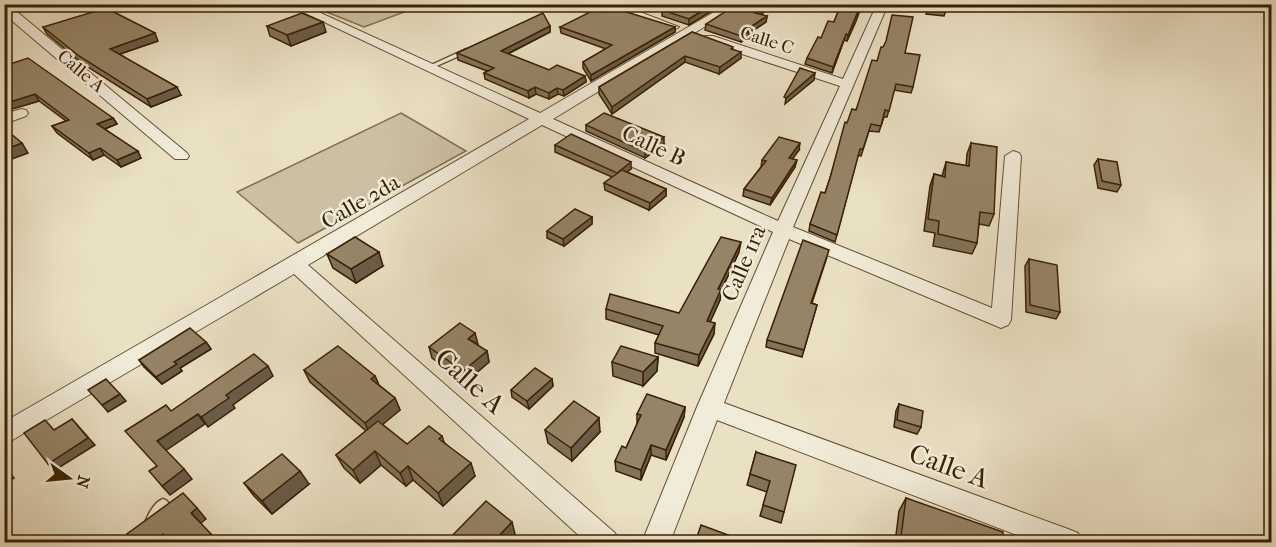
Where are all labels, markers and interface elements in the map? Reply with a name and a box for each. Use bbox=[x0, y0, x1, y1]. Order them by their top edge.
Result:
street label: Calle C bbox=[737, 22, 796, 59]
street label: Calle A bbox=[53, 46, 109, 97]
street label: Calle B bbox=[618, 120, 689, 172]
street label: Calle 2da bbox=[317, 169, 405, 235]
street label: Calle 1ra bbox=[716, 221, 772, 305]
street label: Calle A bbox=[429, 342, 512, 421]
street label: Calle A bbox=[905, 437, 993, 495]
north arrow bbox=[39, 448, 99, 508]
text: N bbox=[72, 473, 94, 491]

